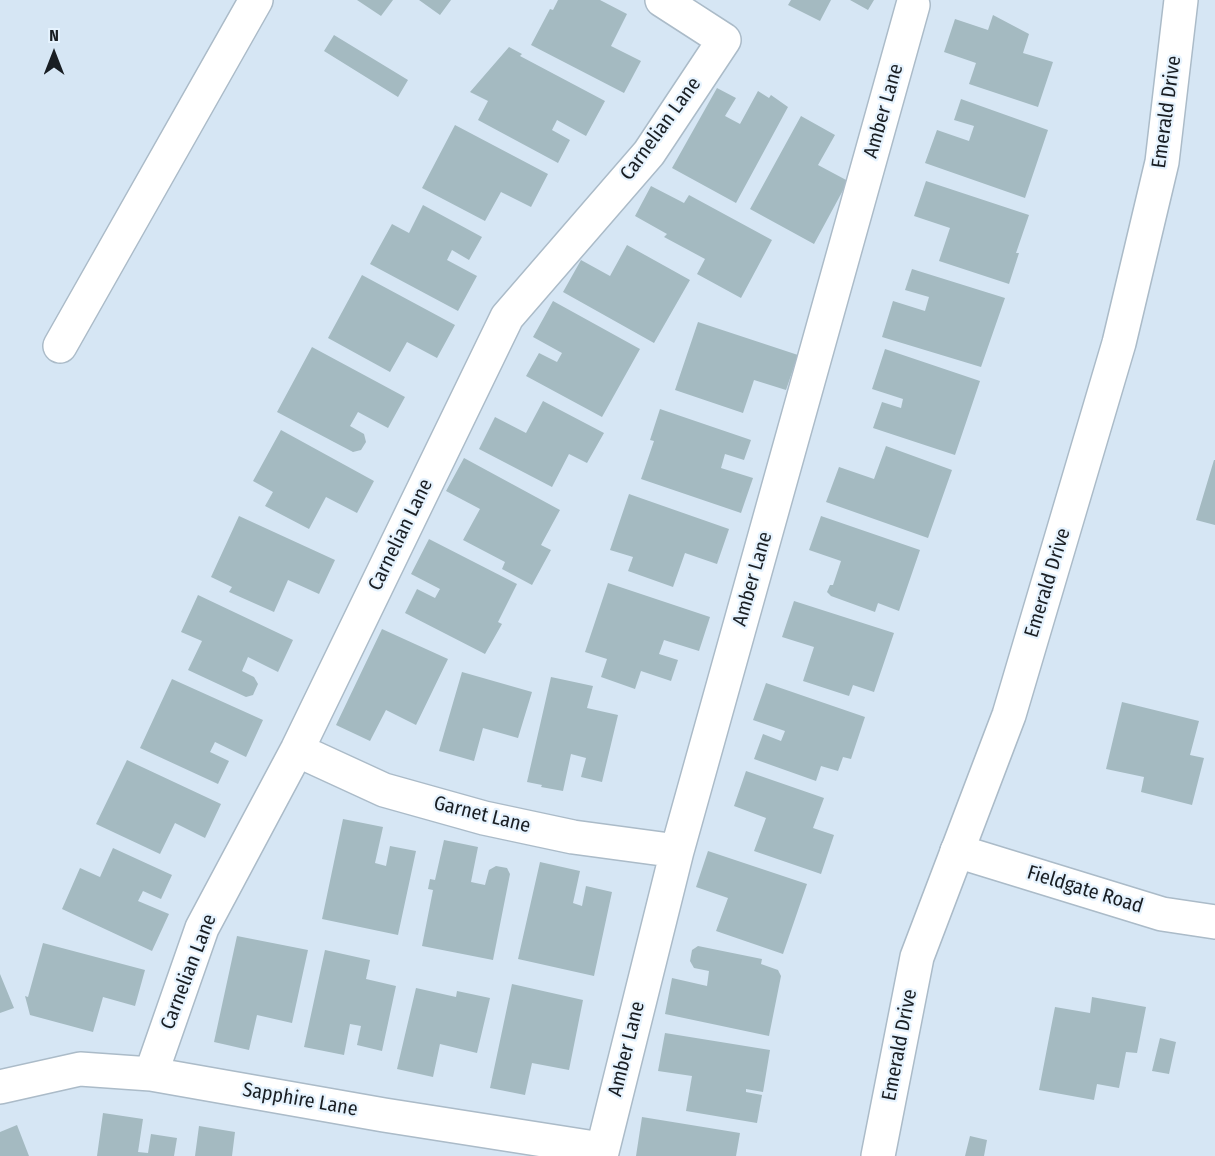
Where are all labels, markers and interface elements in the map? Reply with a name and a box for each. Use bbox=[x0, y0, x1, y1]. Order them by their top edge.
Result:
north arrow bbox=[24, 24, 84, 84]
text: N bbox=[49, 26, 59, 45]
street label: Emerald Drive bbox=[1147, 54, 1187, 170]
street label: Amber Lane bbox=[859, 61, 909, 161]
street label: Carnelian Lane bbox=[616, 73, 706, 185]
street label: Carnelian Lane bbox=[364, 475, 438, 595]
street label: Emerald Drive bbox=[1020, 525, 1076, 641]
street label: Amber Lane bbox=[728, 529, 778, 629]
street label: Garnet Lane bbox=[431, 791, 533, 839]
street label: Fieldgate Road bbox=[1024, 861, 1146, 919]
street label: Carnelian Lane bbox=[156, 911, 222, 1033]
street label: Emerald Drive bbox=[877, 987, 923, 1103]
street label: Amber Lane bbox=[604, 999, 650, 1099]
street label: Sapphire Lane bbox=[241, 1078, 359, 1122]

